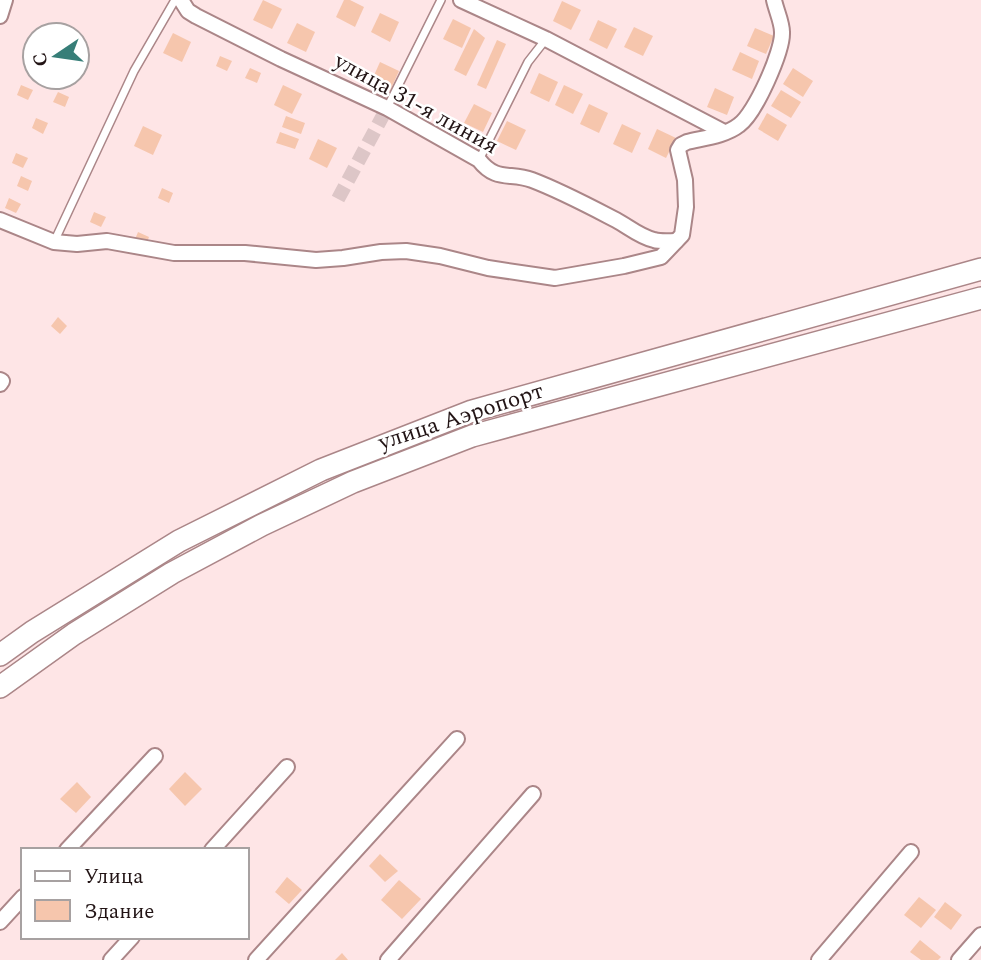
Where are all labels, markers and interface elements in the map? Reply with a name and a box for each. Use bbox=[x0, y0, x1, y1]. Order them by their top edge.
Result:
north arrow bbox=[21, 21, 91, 91]
street label: улица 31-я линия bbox=[326, 44, 505, 164]
text: С bbox=[25, 50, 57, 69]
street label: улица Аэропорт bbox=[373, 374, 548, 461]
legend bbox=[21, 848, 248, 939]
text: Улица bbox=[84, 861, 144, 893]
text: Здание bbox=[84, 896, 154, 928]

